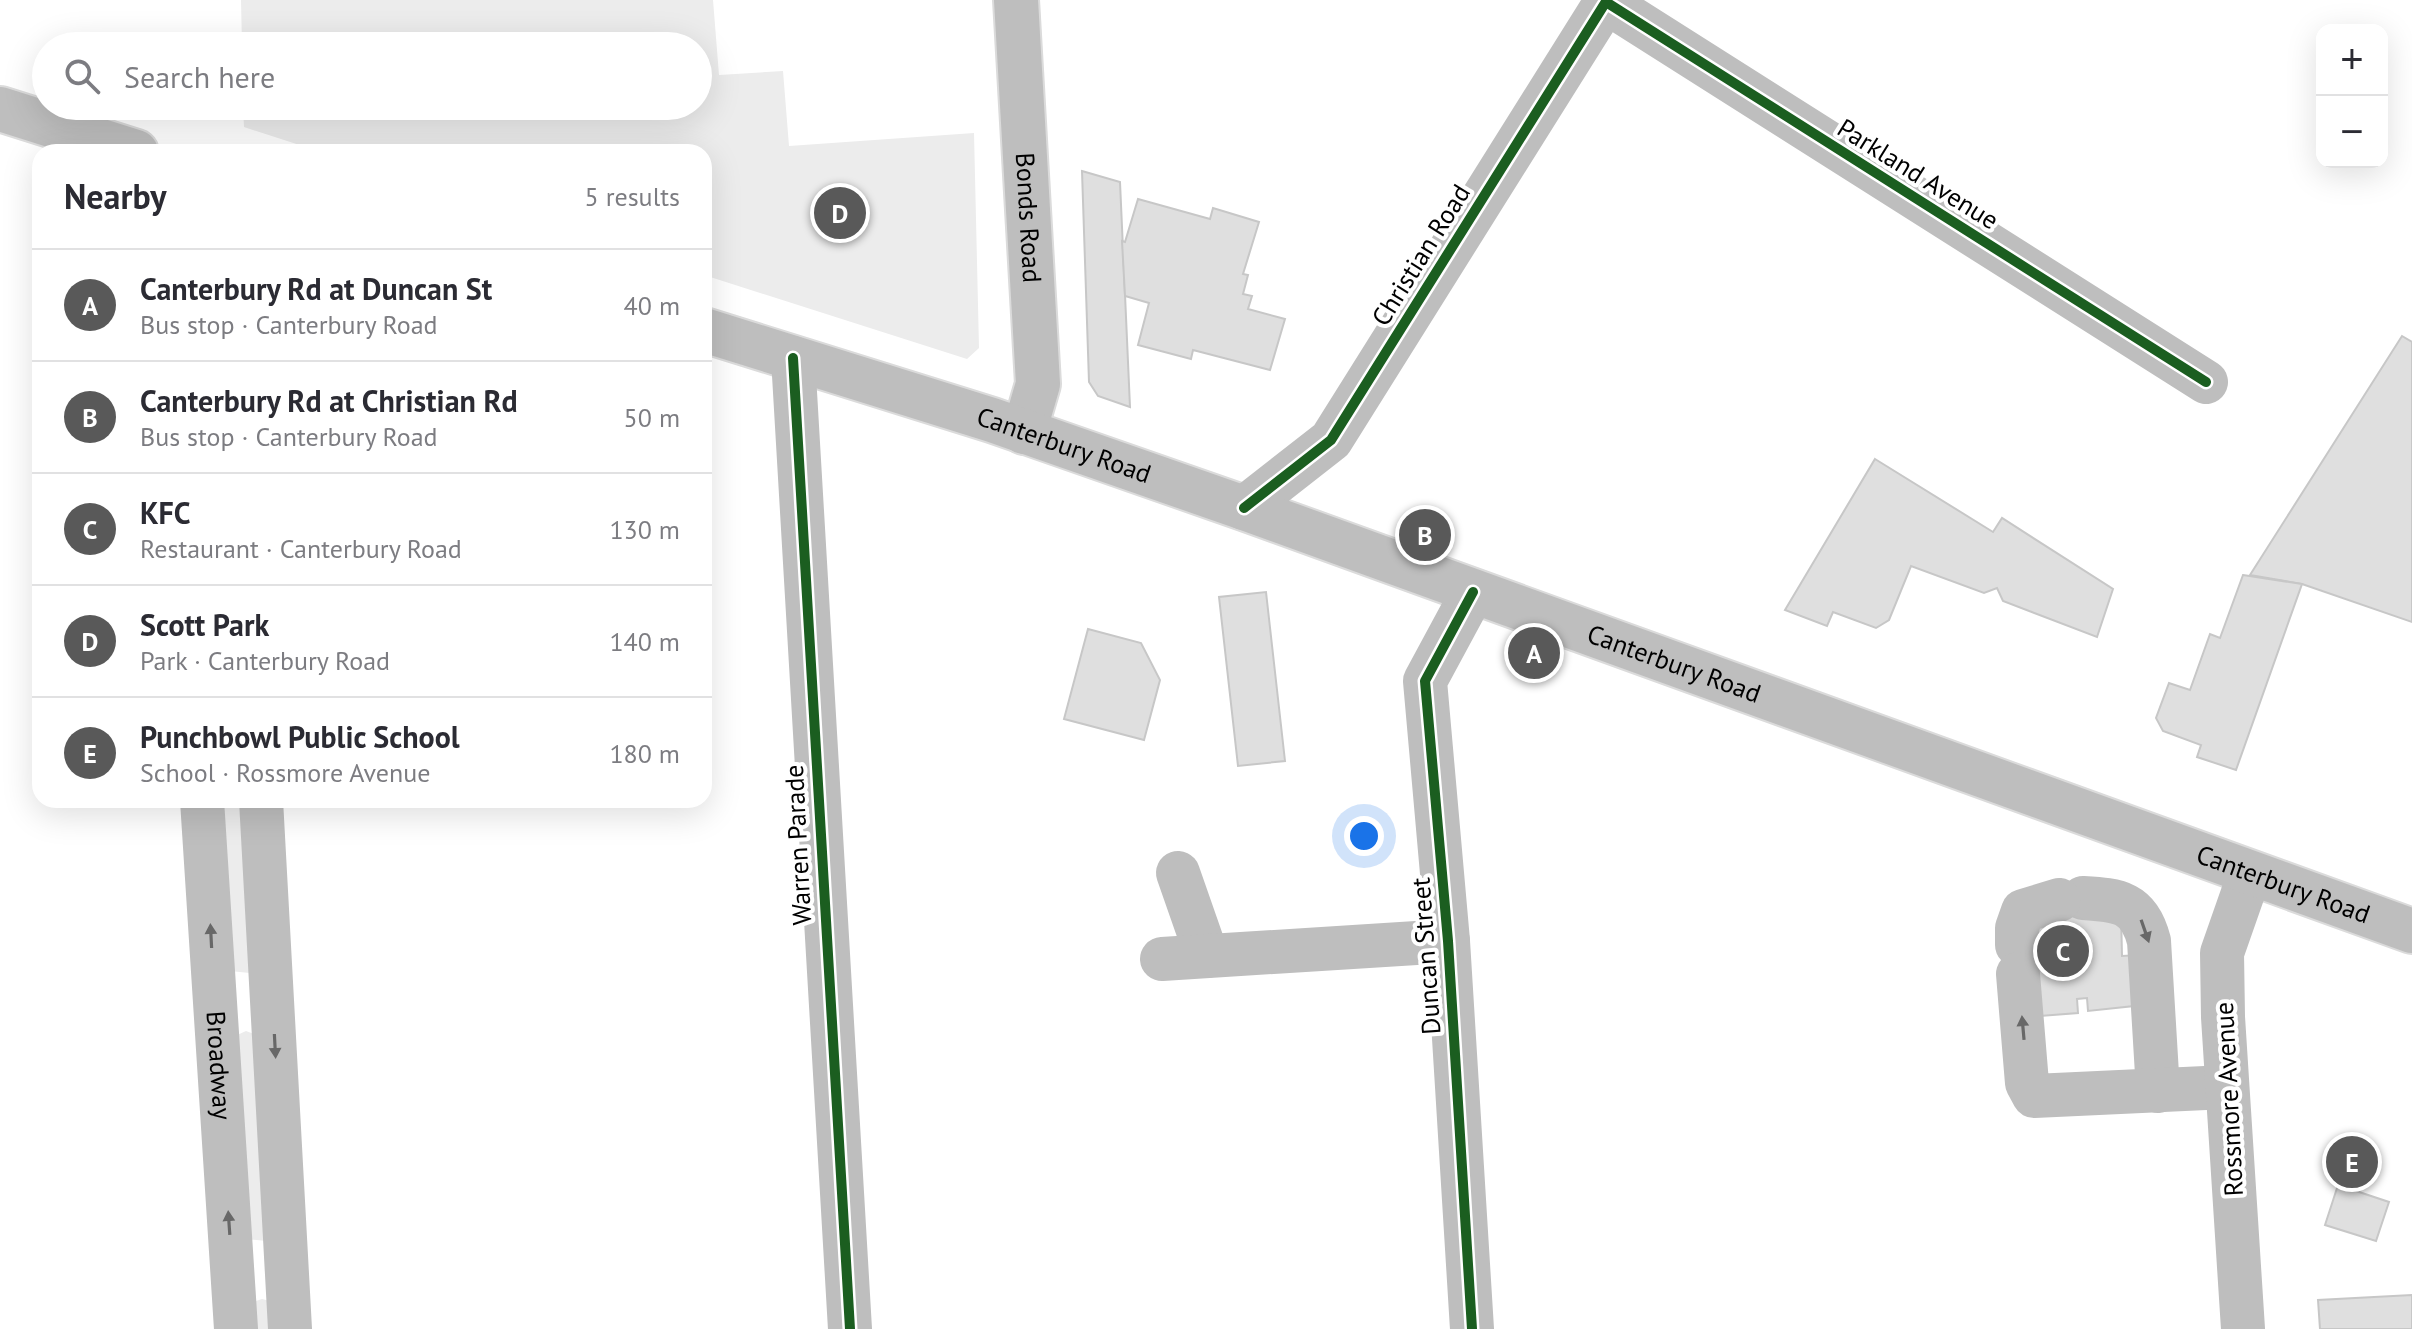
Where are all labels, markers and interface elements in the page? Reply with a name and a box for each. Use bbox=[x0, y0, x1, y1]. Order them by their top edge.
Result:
map controls bbox=[2316, 24, 2388, 168]
button: + bbox=[2316, 24, 2388, 96]
search box bbox=[32, 32, 712, 120]
icon: search bbox=[60, 54, 104, 98]
text: Search here bbox=[124, 57, 275, 96]
button: − bbox=[2316, 96, 2388, 168]
street label: Parkland Avenue bbox=[1832, 111, 2005, 236]
street label: Bonds Road bbox=[1009, 152, 1049, 284]
text: Nearby bbox=[64, 174, 166, 218]
street label: Christian Road bbox=[1364, 178, 1477, 332]
text: 5 results bbox=[585, 180, 680, 213]
pin: D bbox=[814, 183, 866, 243]
text: Canterbury Rd at Duncan St bbox=[140, 269, 492, 308]
text: A bbox=[82, 289, 98, 322]
text: 40 m bbox=[624, 289, 680, 322]
text: Bus stop · Canterbury Road bbox=[140, 308, 438, 341]
text: Canterbury Rd at Christian Rd bbox=[140, 381, 518, 420]
street label: Canterbury Road bbox=[973, 399, 1156, 490]
text: B bbox=[82, 401, 98, 434]
text: 50 m bbox=[624, 401, 680, 434]
text: Bus stop · Canterbury Road bbox=[140, 420, 438, 453]
text: KFC bbox=[140, 493, 191, 532]
pin: B bbox=[1399, 505, 1451, 565]
text: C bbox=[83, 513, 97, 546]
text: 130 m bbox=[609, 513, 680, 546]
text: Restaurant · Canterbury Road bbox=[140, 532, 462, 565]
text: Scott Park bbox=[140, 605, 269, 644]
street label: Canterbury Road bbox=[1583, 617, 1765, 710]
pin: A bbox=[1508, 623, 1560, 683]
text: D bbox=[82, 625, 98, 658]
text: 140 m bbox=[609, 625, 680, 658]
text: Park · Canterbury Road bbox=[140, 644, 390, 677]
text: Punchbowl Public School bbox=[140, 717, 460, 756]
text: E bbox=[83, 737, 97, 770]
text: 180 m bbox=[609, 737, 680, 770]
text: School · Rossmore Avenue bbox=[140, 756, 431, 789]
street label: Warren Parade bbox=[777, 764, 818, 926]
your location bbox=[1344, 816, 1384, 856]
street label: Canterbury Road bbox=[2192, 837, 2375, 930]
street label: Duncan Street bbox=[1404, 876, 1447, 1036]
one-way arrow bbox=[2139, 919, 2151, 943]
pin: C bbox=[2037, 921, 2089, 981]
one-way arrow bbox=[204, 923, 217, 948]
street label: Rossmore Avenue bbox=[2207, 1001, 2250, 1197]
street label: Broadway bbox=[200, 1010, 240, 1121]
one-way arrow bbox=[2016, 1015, 2029, 1040]
one-way arrow bbox=[269, 1034, 282, 1059]
pin: E bbox=[2326, 1132, 2378, 1192]
one-way arrow bbox=[222, 1210, 235, 1235]

